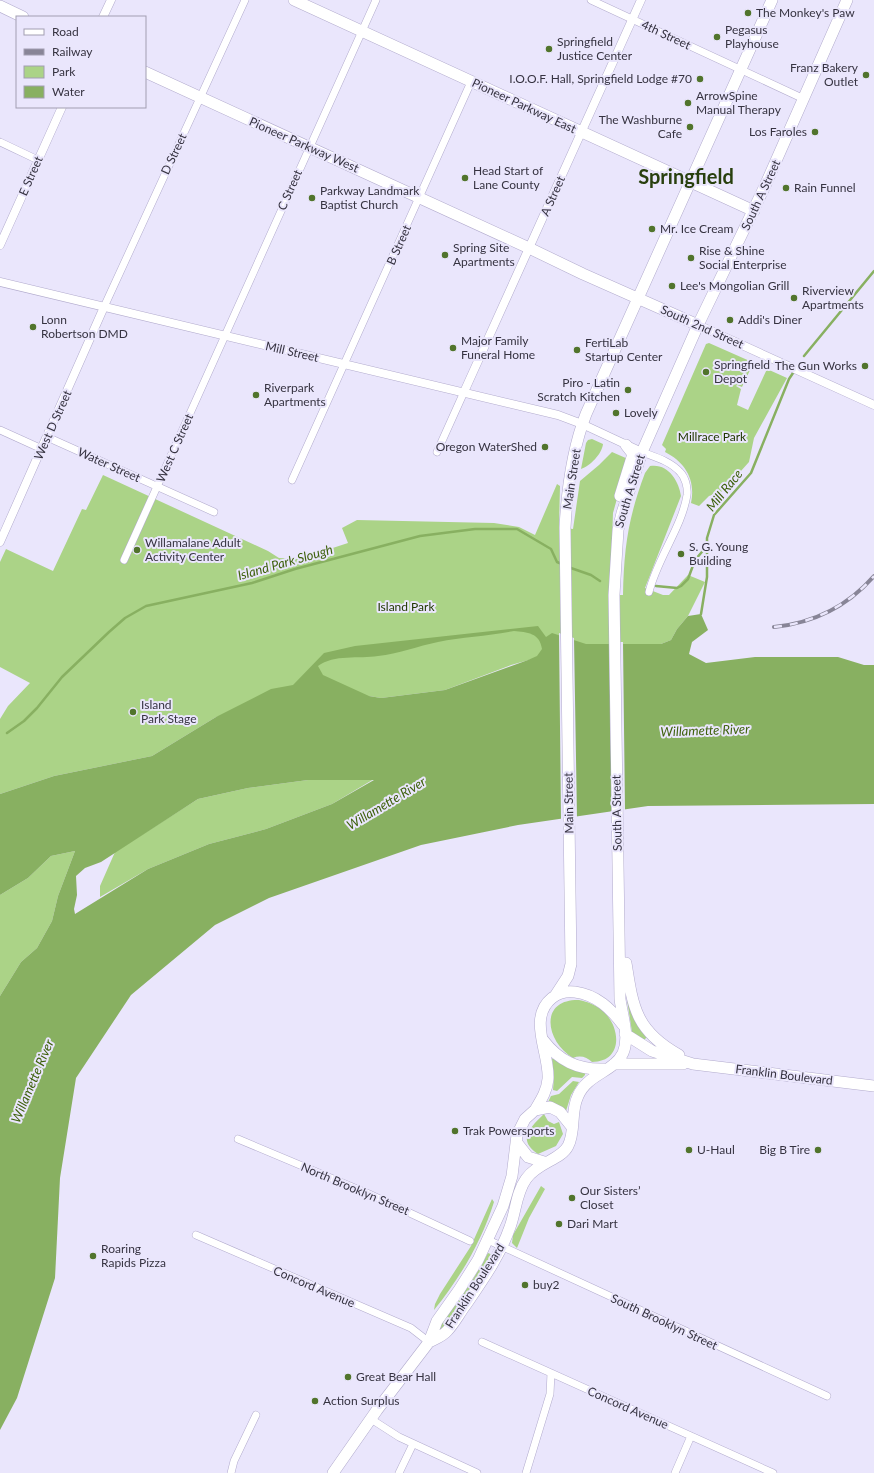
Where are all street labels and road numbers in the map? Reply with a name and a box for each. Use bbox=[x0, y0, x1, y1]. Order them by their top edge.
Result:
street label: 4th Street bbox=[639, 17, 694, 53]
street label: Pioneer Parkway East bbox=[470, 75, 579, 137]
street label: Pioneer Parkway West bbox=[247, 114, 362, 176]
street label: D Street bbox=[157, 130, 190, 177]
street label: E Street bbox=[15, 153, 46, 198]
street label: South A Street bbox=[738, 157, 784, 232]
street label: C Street bbox=[274, 167, 305, 212]
street label: A Street bbox=[537, 173, 568, 218]
street label: B Street bbox=[383, 222, 414, 267]
street label: South 2nd Street bbox=[658, 302, 747, 352]
street label: Mill Street bbox=[264, 338, 321, 365]
street label: West D Street bbox=[31, 387, 75, 462]
street label: West C Street bbox=[153, 411, 197, 484]
street label: Water Street bbox=[76, 444, 144, 485]
street label: Main Street bbox=[559, 447, 584, 510]
street label: South A Street bbox=[611, 452, 648, 529]
street label: Main Street bbox=[560, 772, 577, 834]
street label: South A Street bbox=[608, 774, 625, 851]
street label: Franklin Boulevard bbox=[735, 1061, 834, 1088]
street label: North Brooklyn Street bbox=[299, 1159, 412, 1218]
street label: Franklin Boulevard bbox=[442, 1241, 508, 1331]
street label: Concord Avenue bbox=[271, 1263, 357, 1310]
street label: South Brooklyn Street bbox=[609, 1290, 721, 1353]
street label: Concord Avenue bbox=[585, 1383, 671, 1432]

